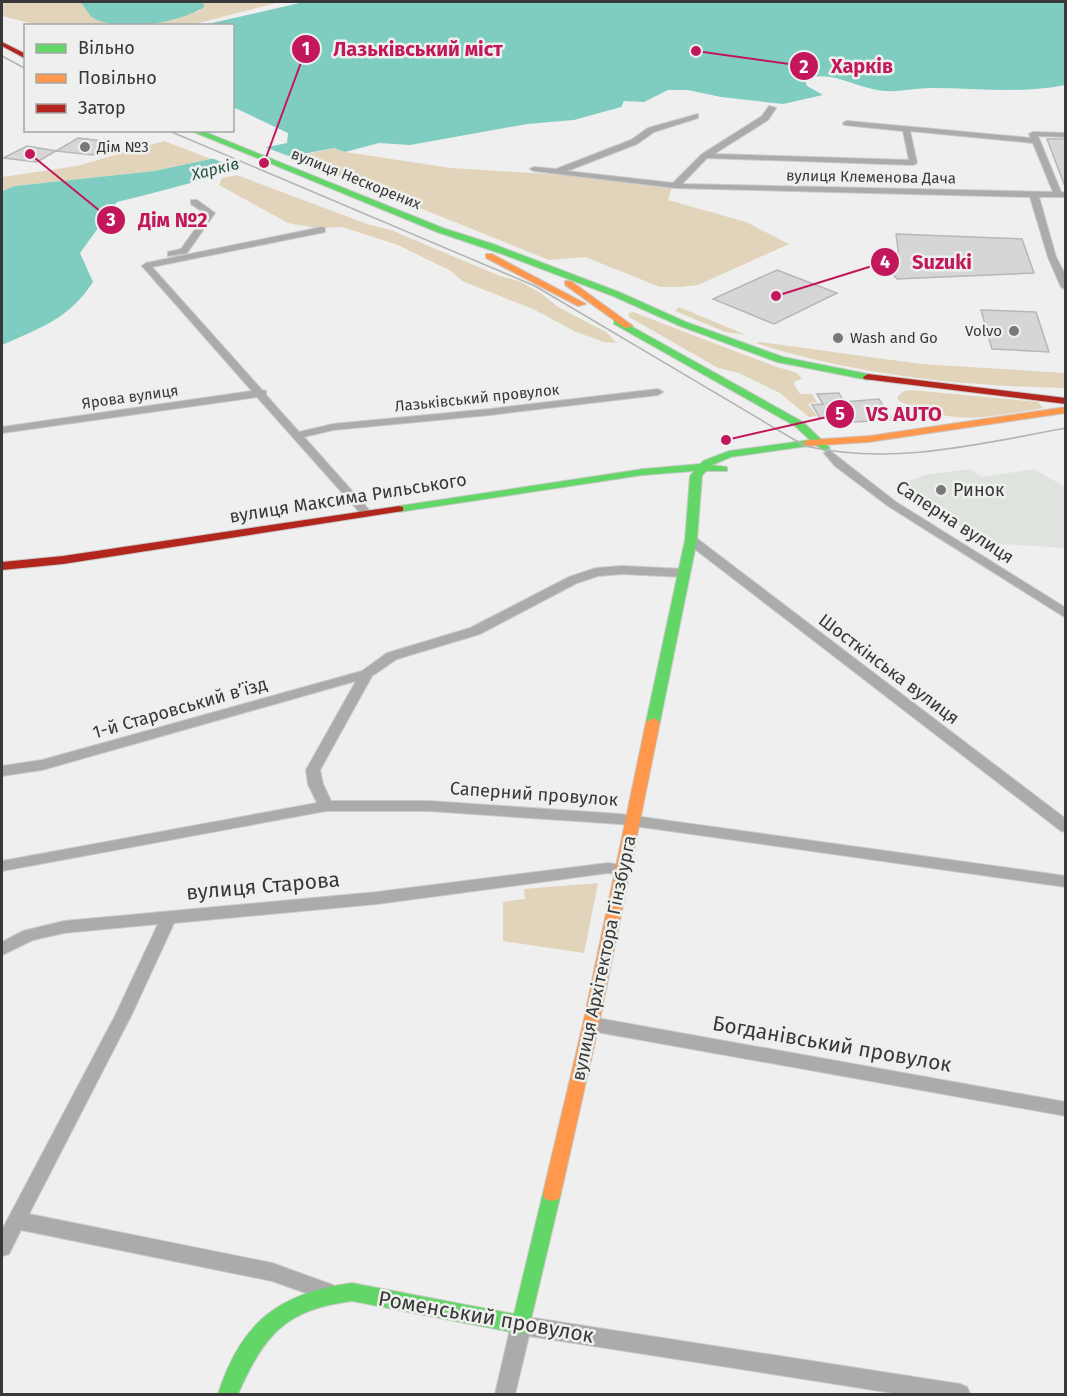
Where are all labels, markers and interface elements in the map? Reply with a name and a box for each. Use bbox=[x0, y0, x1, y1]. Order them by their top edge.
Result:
legend bbox=[24, 24, 234, 132]
callout: Лазьківський міст bbox=[291, 30, 514, 68]
text: Вільно bbox=[78, 37, 135, 59]
text: Лазьківський міст bbox=[333, 37, 503, 61]
text: 1 bbox=[302, 38, 310, 60]
callout: Харків bbox=[789, 47, 905, 85]
text: Харків bbox=[830, 54, 893, 78]
text: 2 bbox=[799, 56, 809, 78]
text: Повільно bbox=[78, 67, 157, 89]
text: Затор bbox=[78, 97, 126, 119]
place label: Дім №3 bbox=[96, 138, 149, 156]
marker: Дім №3 bbox=[78, 140, 92, 154]
street label: вулиця Нескорених bbox=[288, 145, 424, 214]
water label: Харків bbox=[188, 154, 241, 184]
street label: вулиця Клеменова Дача bbox=[786, 167, 956, 187]
callout: Дім №2 bbox=[96, 201, 219, 239]
text: Дім №2 bbox=[137, 208, 208, 232]
text: 3 bbox=[105, 209, 116, 231]
callout: Suzuki bbox=[870, 243, 984, 281]
text: Suzuki bbox=[912, 250, 972, 274]
text: 4 bbox=[880, 251, 890, 273]
place label: Volvo bbox=[965, 322, 1002, 340]
marker: Volvo bbox=[1007, 324, 1021, 338]
place label: Wash and Go bbox=[850, 329, 938, 347]
marker: Wash and Go bbox=[831, 331, 845, 345]
street label: Лазьківський провулок bbox=[394, 380, 560, 416]
street label: Ярова вулиця bbox=[81, 381, 179, 413]
callout: VS AUTO bbox=[825, 395, 954, 433]
text: VS AUTO bbox=[865, 402, 942, 426]
text: 5 bbox=[835, 403, 845, 425]
street label: вулиця Максима Рильського bbox=[228, 468, 468, 528]
street label: Саперна вулиця bbox=[892, 476, 1018, 568]
place label: Ринок bbox=[953, 479, 1005, 501]
marker: Ринок bbox=[934, 483, 948, 497]
street label: Шосткінська вулиця bbox=[814, 609, 964, 729]
street label: 1-й Старовський в’їзд bbox=[90, 673, 270, 743]
street label: Саперний провулок bbox=[449, 777, 619, 811]
street label: вулиця Архітектора Гінзбурга bbox=[567, 833, 641, 1083]
street label: вулиця Старова bbox=[185, 866, 341, 906]
street label: Богданівський провулок bbox=[710, 1010, 954, 1078]
street label: Роменський провулок bbox=[376, 1285, 596, 1349]

